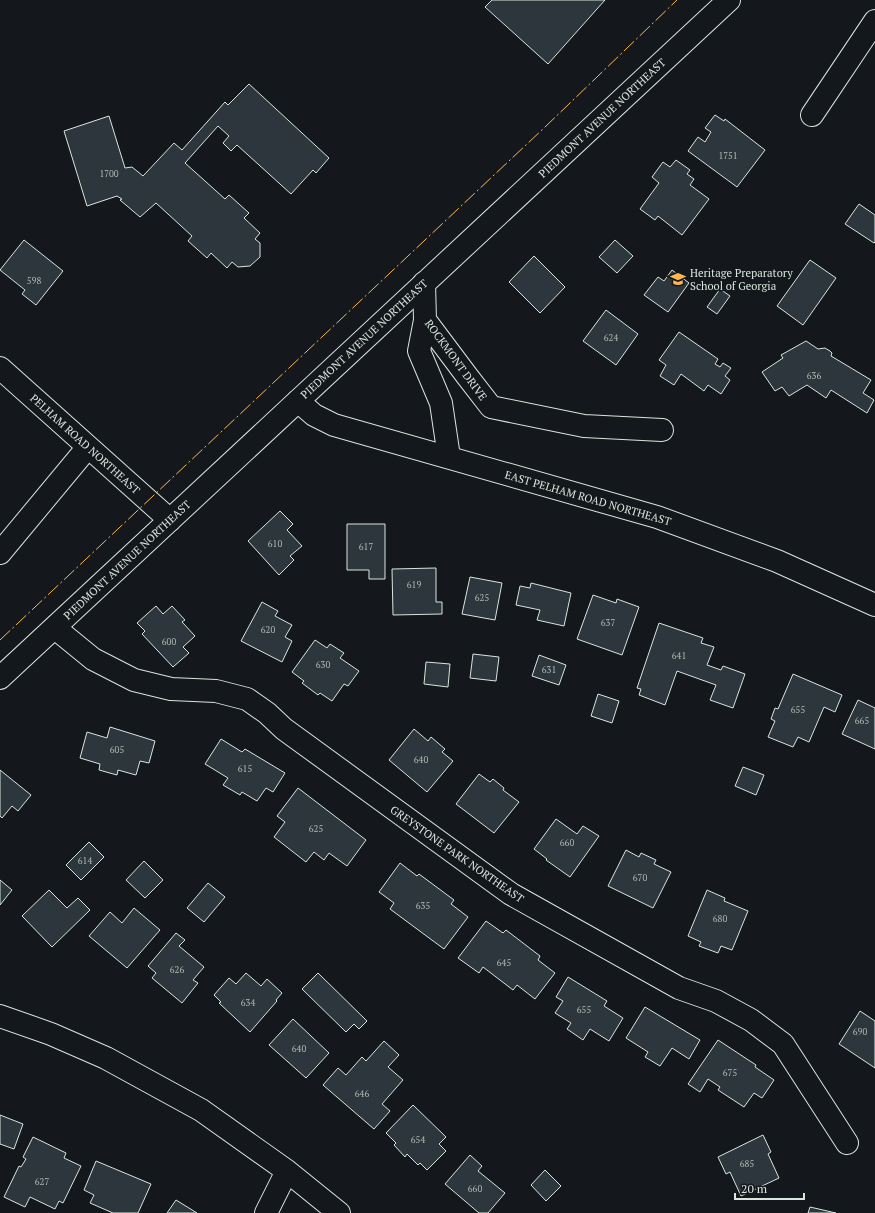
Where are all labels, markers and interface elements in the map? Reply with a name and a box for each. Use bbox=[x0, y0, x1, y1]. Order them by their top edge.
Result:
street label: PIEDMONT AVENUE NORTHEAST bbox=[536, 55, 669, 181]
house number: 1751 bbox=[718, 150, 738, 162]
house number: 1700 bbox=[99, 168, 119, 180]
place label: Heritage Preparatory School of Georgia bbox=[690, 266, 793, 293]
school or university icon: Heritage Preparatory School of Georgia bbox=[669, 270, 687, 288]
house number: 598 bbox=[27, 275, 41, 287]
street label: PIEDMONT AVENUE NORTHEAST bbox=[298, 276, 431, 402]
street label: ROCKMONT DRIVE bbox=[422, 317, 490, 403]
house number: 624 bbox=[604, 332, 618, 344]
house number: 636 bbox=[807, 370, 821, 382]
street label: PELHAM ROAD NORTHEAST bbox=[27, 391, 143, 497]
street label: EAST PELHAM ROAD NORTHEAST bbox=[503, 468, 673, 529]
street label: PIEDMONT AVENUE NORTHEAST bbox=[61, 497, 194, 623]
house number: 610 bbox=[268, 538, 282, 550]
house number: 617 bbox=[359, 541, 373, 553]
house number: 619 bbox=[407, 579, 421, 591]
house number: 625 bbox=[475, 592, 489, 604]
house number: 637 bbox=[601, 617, 615, 629]
house number: 620 bbox=[261, 624, 275, 636]
house number: 600 bbox=[162, 636, 176, 648]
house number: 641 bbox=[672, 650, 686, 662]
house number: 630 bbox=[316, 659, 330, 671]
house number: 631 bbox=[542, 664, 556, 676]
house number: 655 bbox=[791, 704, 805, 716]
house number: 665 bbox=[855, 715, 869, 727]
house number: 605 bbox=[110, 744, 124, 756]
house number: 640 bbox=[414, 754, 428, 766]
house number: 615 bbox=[238, 763, 252, 775]
street label: GREYSTONE PARK NORTHEAST bbox=[387, 802, 527, 906]
house number: 625 bbox=[309, 823, 323, 835]
house number: 660 bbox=[560, 837, 574, 849]
house number: 614 bbox=[78, 855, 92, 867]
house number: 670 bbox=[633, 872, 647, 884]
house number: 635 bbox=[416, 900, 430, 912]
house number: 680 bbox=[713, 913, 727, 925]
house number: 645 bbox=[497, 957, 511, 969]
house number: 626 bbox=[170, 964, 184, 976]
house number: 634 bbox=[241, 997, 255, 1009]
house number: 655 bbox=[577, 1004, 591, 1016]
house number: 690 bbox=[853, 1026, 867, 1038]
house number: 640 bbox=[292, 1043, 306, 1055]
house number: 675 bbox=[723, 1067, 737, 1079]
house number: 646 bbox=[355, 1088, 369, 1100]
house number: 654 bbox=[411, 1134, 425, 1146]
house number: 685 bbox=[740, 1158, 754, 1170]
scale bar bbox=[735, 1175, 804, 1201]
house number: 627 bbox=[35, 1176, 49, 1188]
text: 20 m bbox=[741, 1181, 768, 1196]
house number: 660 bbox=[468, 1183, 482, 1195]

